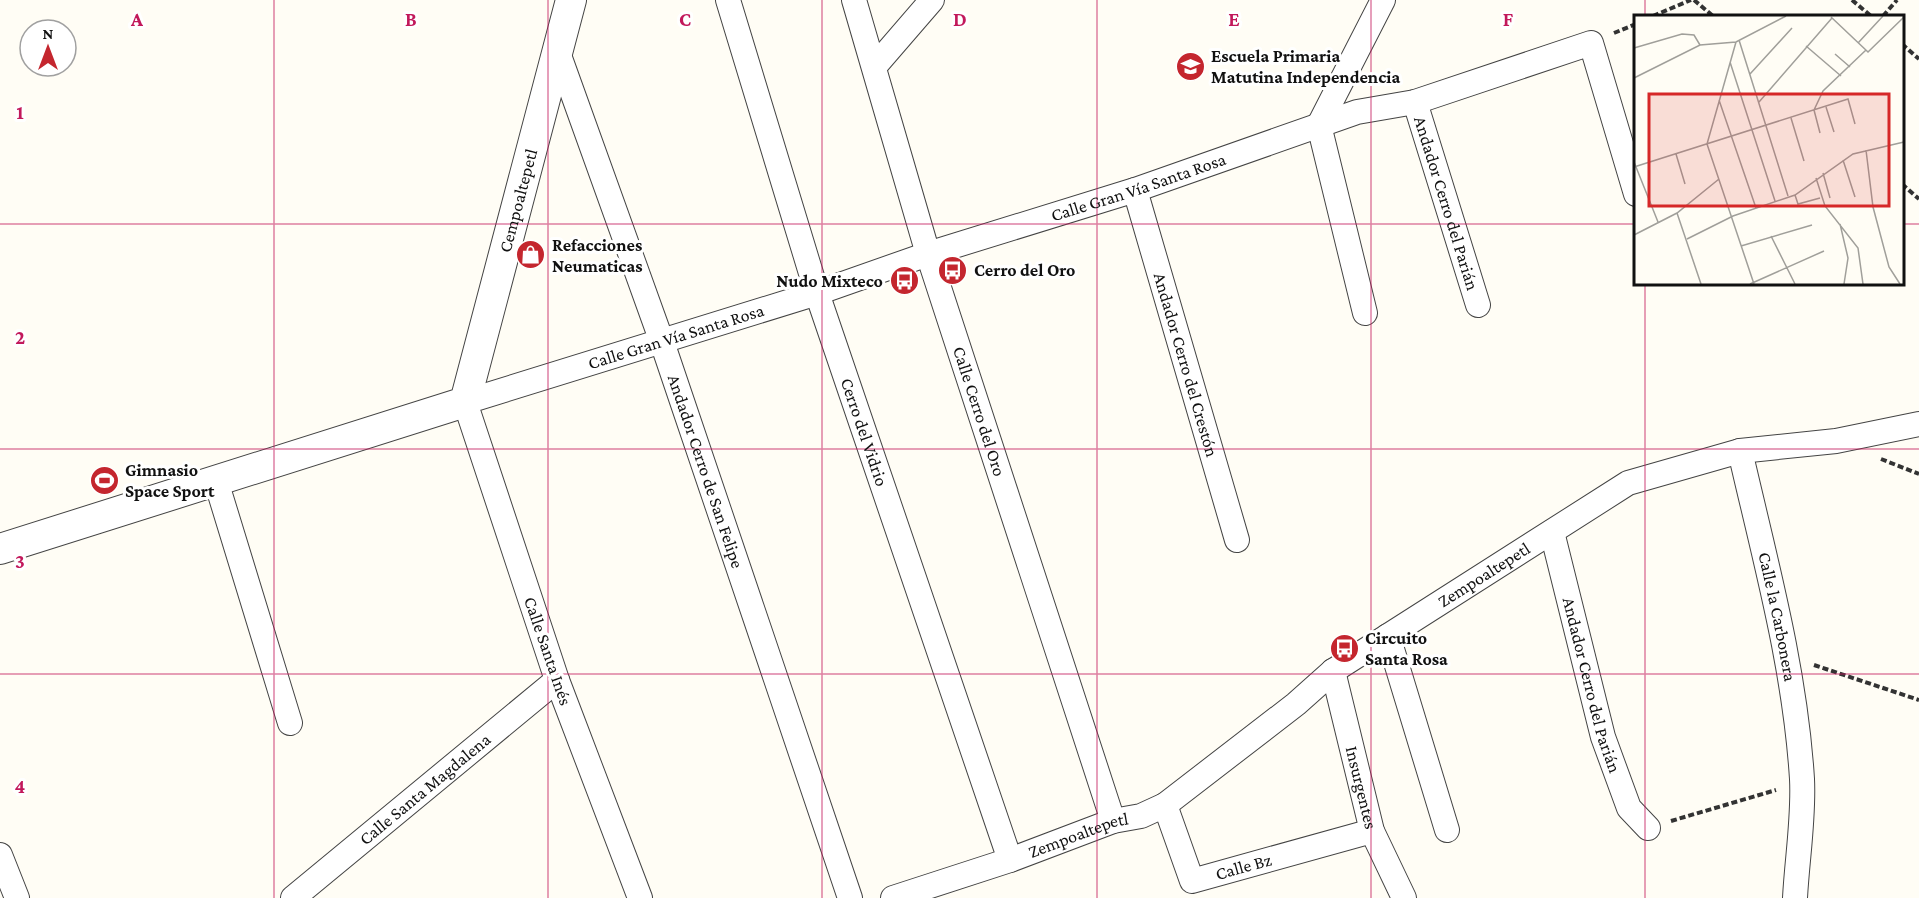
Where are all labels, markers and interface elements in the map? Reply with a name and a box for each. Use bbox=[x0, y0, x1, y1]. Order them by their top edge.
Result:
text: A bbox=[130, 8, 144, 30]
text: B bbox=[405, 8, 417, 30]
text: C bbox=[679, 8, 691, 30]
text: D bbox=[953, 8, 967, 30]
text: E bbox=[1228, 8, 1240, 30]
text: F bbox=[1503, 8, 1514, 30]
inset map bbox=[1634, 15, 1904, 285]
north arrow bbox=[18, 18, 78, 78]
text: N bbox=[43, 25, 54, 42]
place label: Escuela Primaria Matutina Independencia bbox=[1211, 46, 1400, 87]
school or university icon: Escuela Primaria Matutina Independencia bbox=[1174, 50, 1206, 82]
text: 1 bbox=[16, 101, 24, 123]
street label: Andador Cerro del Parián bbox=[1410, 114, 1483, 293]
street label: Cempoaltepetl bbox=[495, 146, 541, 254]
street label: Calle Gran Vía Santa Rosa bbox=[1049, 149, 1229, 225]
place label: Refacciones Neumaticas bbox=[552, 235, 643, 276]
shop icon: Refacciones Neumaticas bbox=[515, 239, 547, 271]
bus stop icon: Cerro del Oro bbox=[937, 254, 969, 286]
place label: Cerro del Oro bbox=[974, 260, 1075, 280]
bus stop icon: Nudo Mixteco bbox=[888, 265, 920, 297]
street label: Andador Cerro del Crestón bbox=[1150, 270, 1222, 459]
place label: Nudo Mixteco bbox=[776, 271, 883, 291]
street label: Calle Gran Vía Santa Rosa bbox=[586, 300, 766, 373]
text: 2 bbox=[15, 326, 25, 348]
street label: Calle Cerro del Oro bbox=[949, 344, 1010, 479]
street label: Andador Cerro de San Felipe bbox=[664, 372, 748, 571]
street label: Cerro del Vidrio bbox=[837, 375, 892, 489]
place label: Gimnasio Space Sport bbox=[125, 460, 215, 501]
sports icon: Gimnasio Space Sport bbox=[88, 464, 120, 496]
street label: Zempoaltepetl bbox=[1434, 538, 1534, 611]
text: 3 bbox=[15, 550, 25, 572]
street label: Calle la Carbonera bbox=[1754, 550, 1800, 683]
street label: Calle Santa Inés bbox=[520, 594, 576, 708]
street label: Andador Cerro del Parián bbox=[1559, 595, 1625, 776]
place label: Circuito Santa Rosa bbox=[1365, 628, 1448, 669]
bus stop icon: Circuito Santa Rosa bbox=[1328, 632, 1360, 664]
street label: Calle Santa Magdalena bbox=[355, 729, 494, 849]
street label: Insurgentes bbox=[1342, 744, 1381, 831]
text: 4 bbox=[15, 775, 26, 797]
street label: Zempoaltepetl bbox=[1026, 808, 1130, 862]
street label: Calle Bz bbox=[1213, 849, 1274, 884]

